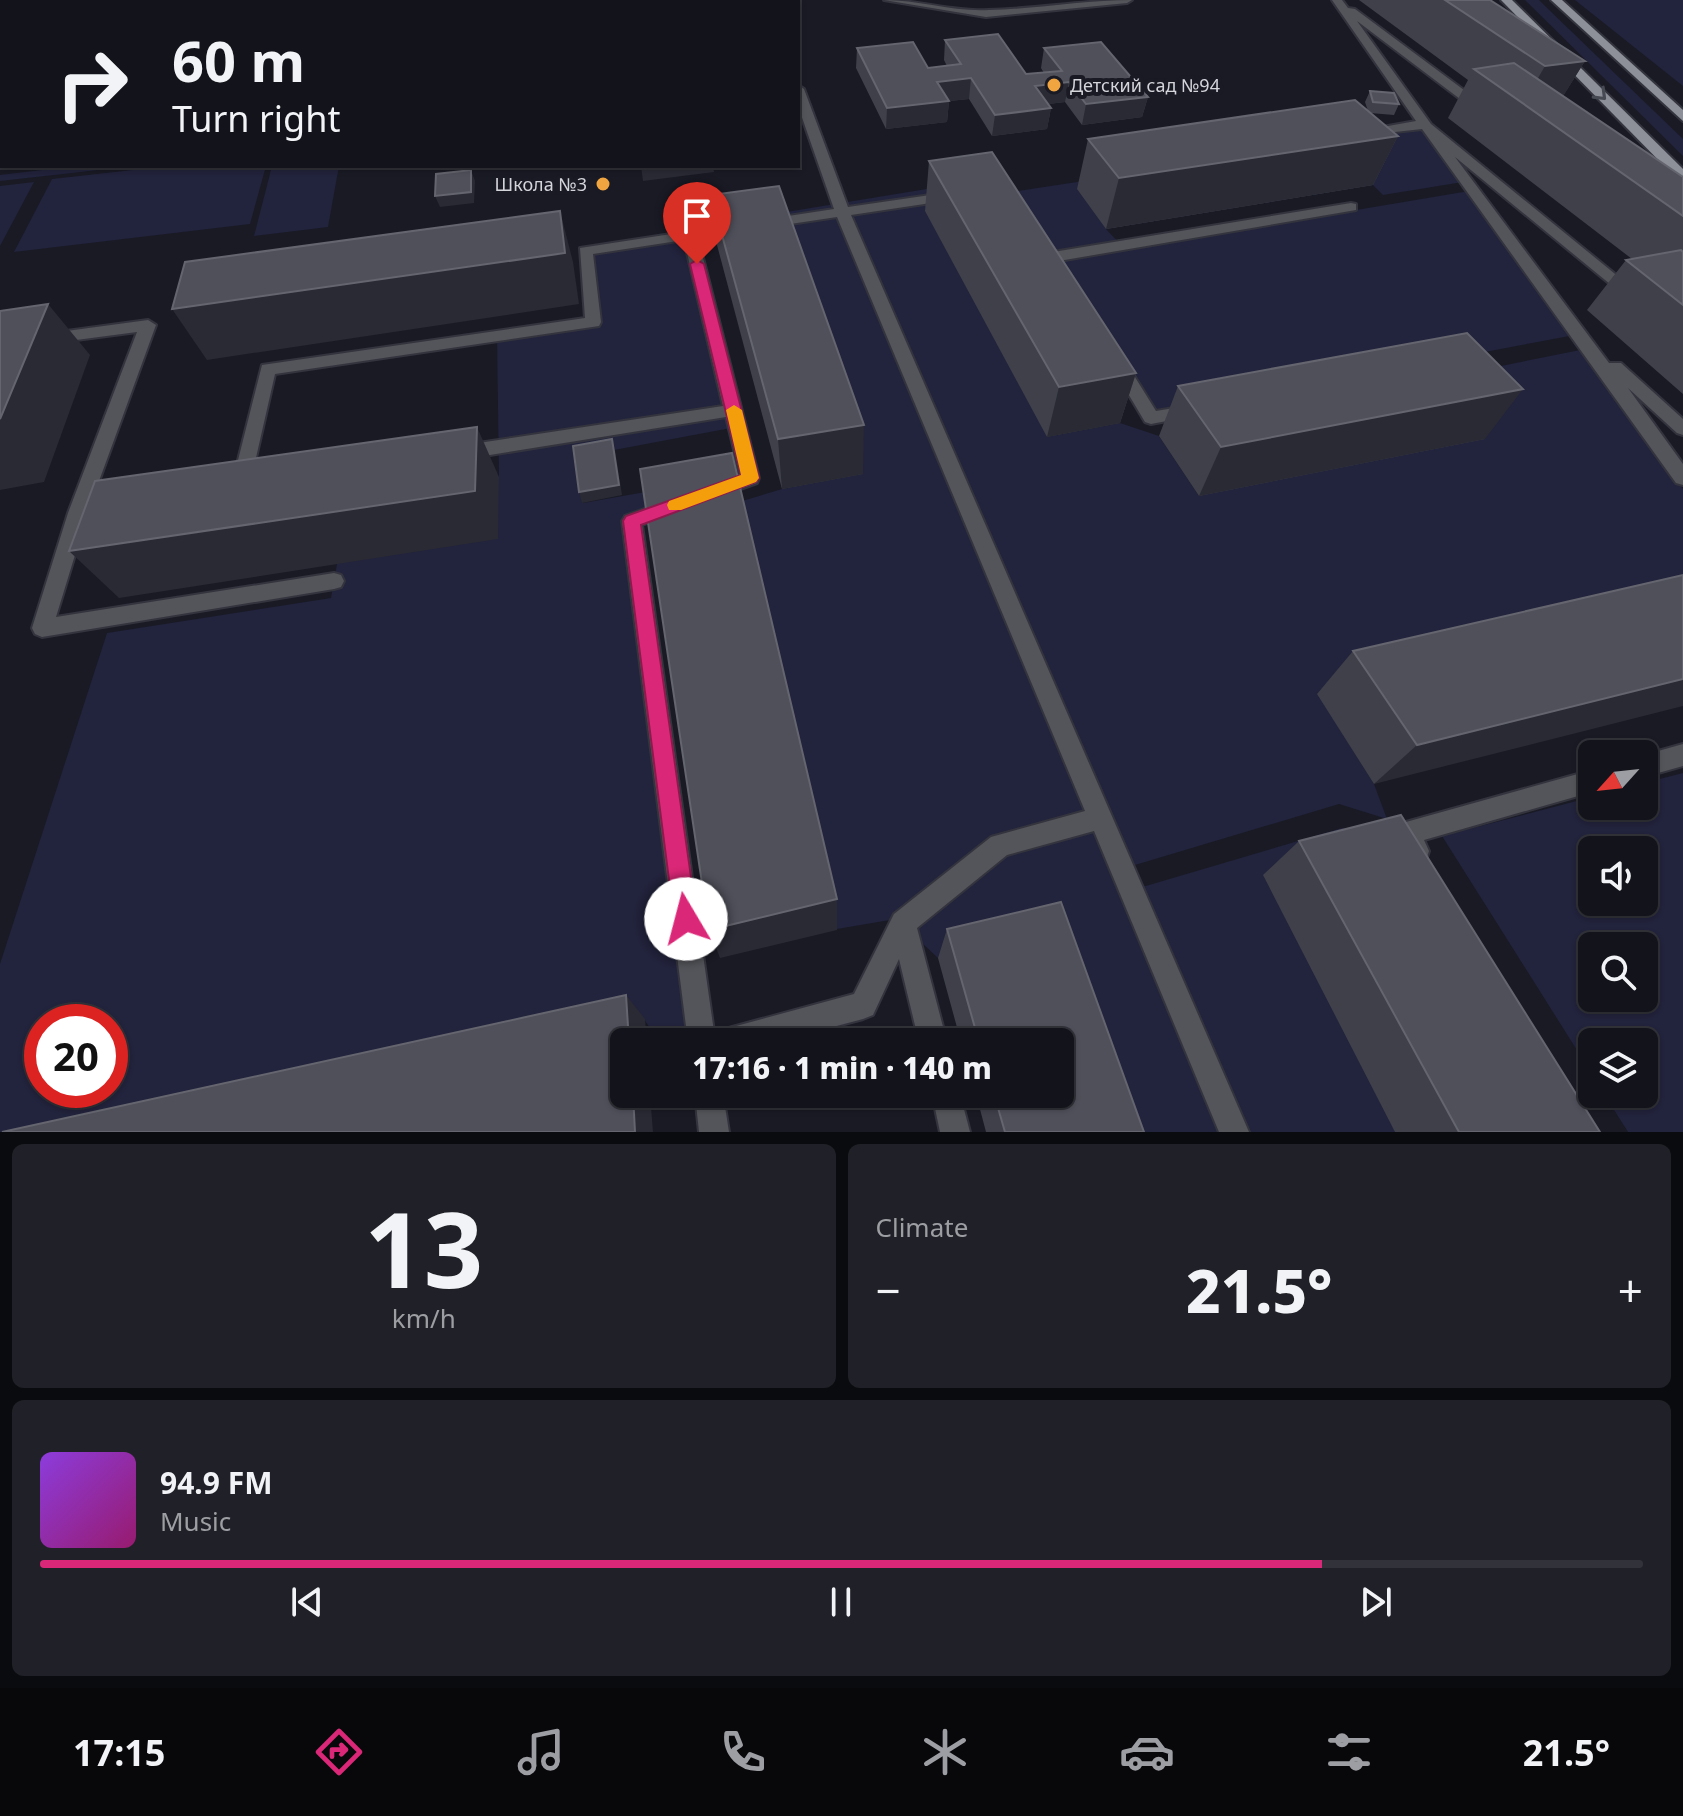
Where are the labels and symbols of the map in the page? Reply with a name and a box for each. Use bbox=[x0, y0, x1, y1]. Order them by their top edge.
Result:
place label: Детский сад №94 bbox=[1070, 73, 1220, 97]
marker: Детский сад №94 bbox=[1045, 76, 1063, 94]
one-way arrow bbox=[1591, 86, 1606, 100]
place label: Школа №3 bbox=[495, 172, 587, 196]
marker: Школа №3 bbox=[594, 175, 612, 193]
pin bbox=[663, 182, 731, 264]
north arrow bbox=[1578, 740, 1658, 820]
position arrow bbox=[644, 877, 728, 961]
speed limit sign: 20 bbox=[24, 1004, 128, 1108]

